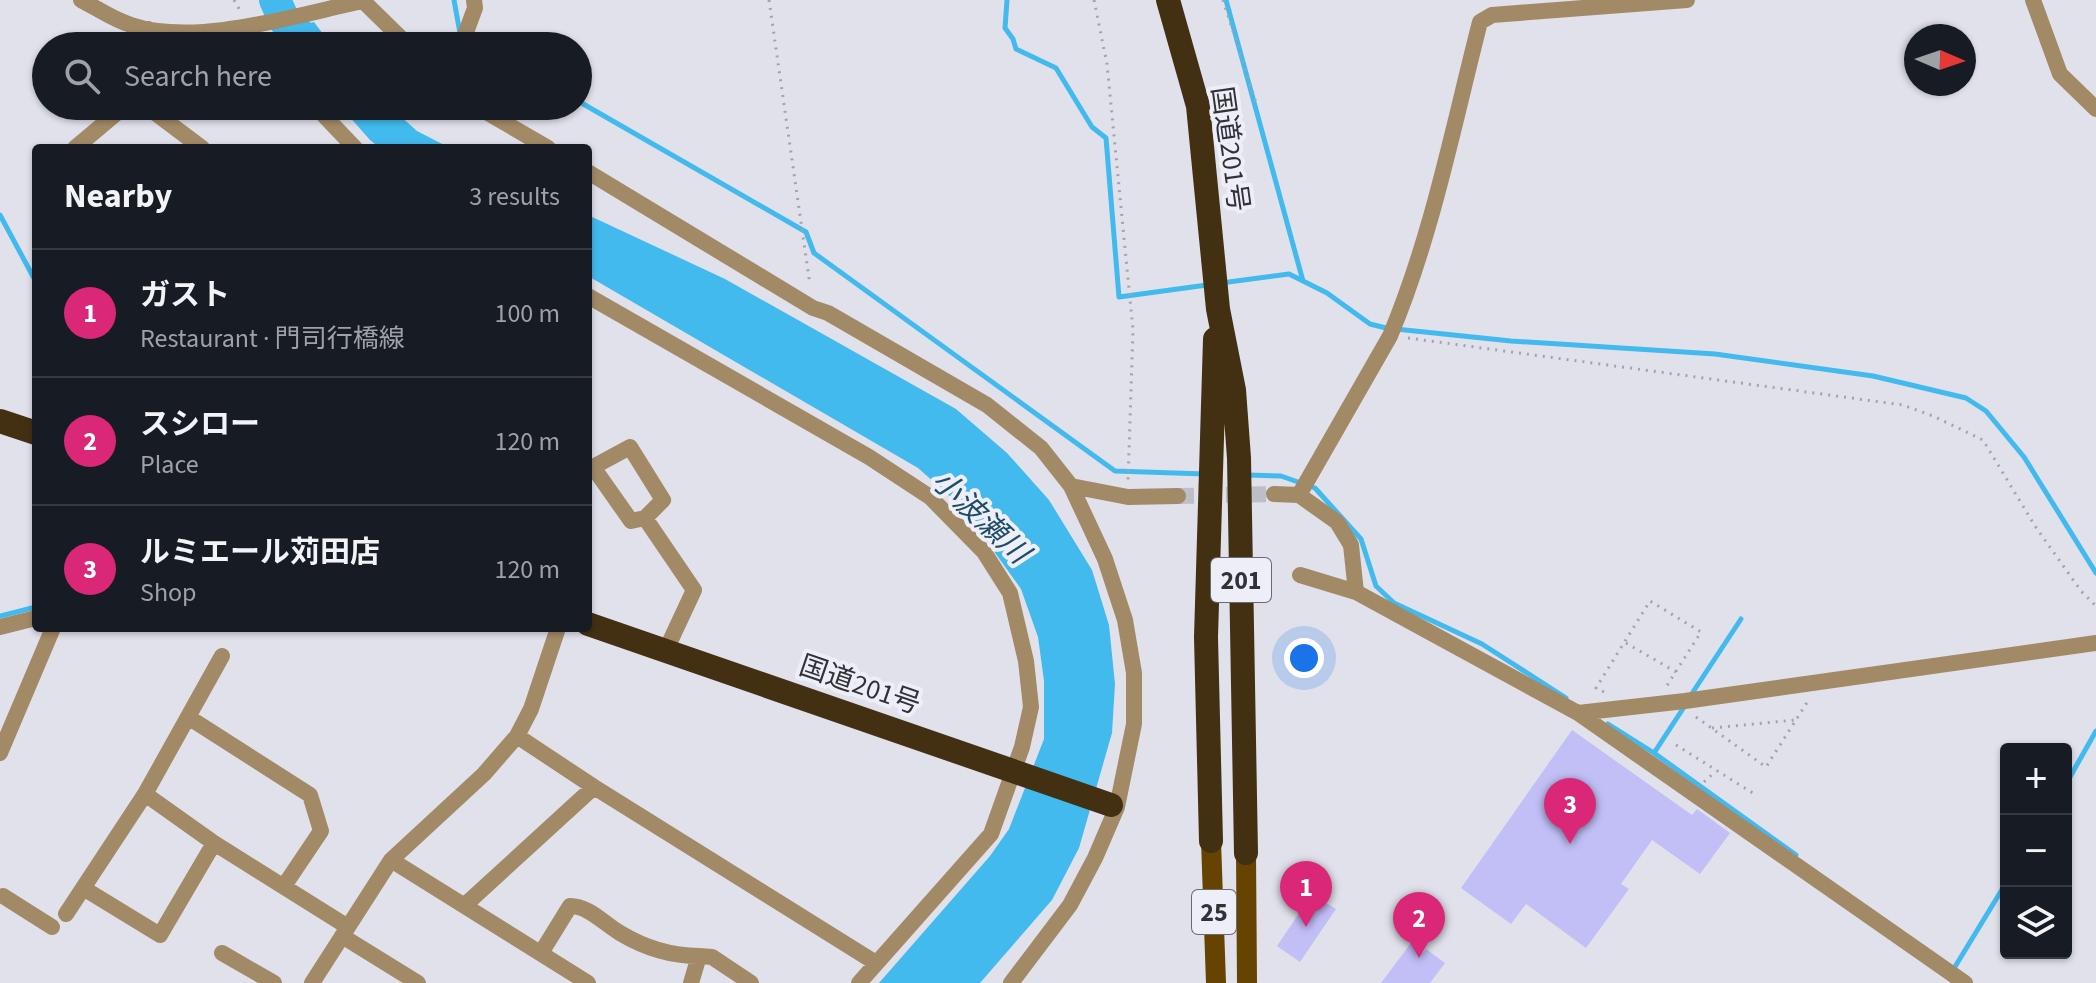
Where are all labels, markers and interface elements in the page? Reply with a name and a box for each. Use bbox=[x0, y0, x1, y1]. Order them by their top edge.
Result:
north arrow bbox=[1904, 24, 1976, 96]
search box bbox=[32, 32, 592, 120]
icon: search bbox=[60, 54, 104, 98]
text: Search here bbox=[124, 55, 272, 98]
street label: 国道201号 bbox=[1201, 84, 1259, 214]
text: Nearby bbox=[64, 172, 172, 221]
text: 3 results bbox=[469, 178, 560, 215]
text: ガスト bbox=[140, 274, 230, 317]
text: 1 bbox=[83, 295, 97, 332]
text: 100 m bbox=[494, 295, 560, 332]
text: Restaurant · 門司行橋線 bbox=[140, 320, 405, 357]
text: スシロー bbox=[140, 403, 260, 446]
text: 2 bbox=[83, 423, 97, 460]
text: 120 m bbox=[494, 423, 560, 460]
text: Place bbox=[140, 446, 199, 483]
water label: 小波瀬川 bbox=[921, 460, 1041, 576]
text: ルミエール苅田店 bbox=[140, 531, 380, 574]
text: 3 bbox=[83, 551, 97, 588]
text: 120 m bbox=[494, 551, 560, 588]
road number: 201 bbox=[1211, 558, 1271, 602]
text: Shop bbox=[140, 574, 197, 611]
your location bbox=[1284, 638, 1324, 678]
street label: 国道201号 bbox=[794, 646, 926, 724]
map controls bbox=[2000, 743, 2072, 959]
button: + bbox=[2000, 743, 2072, 815]
pin: 3 bbox=[1544, 778, 1596, 844]
button: − bbox=[2000, 815, 2072, 887]
pin: 1 bbox=[1280, 861, 1332, 927]
button: layers bbox=[2000, 887, 2072, 959]
road number: 25 bbox=[1192, 890, 1236, 934]
pin: 2 bbox=[1393, 892, 1445, 958]

